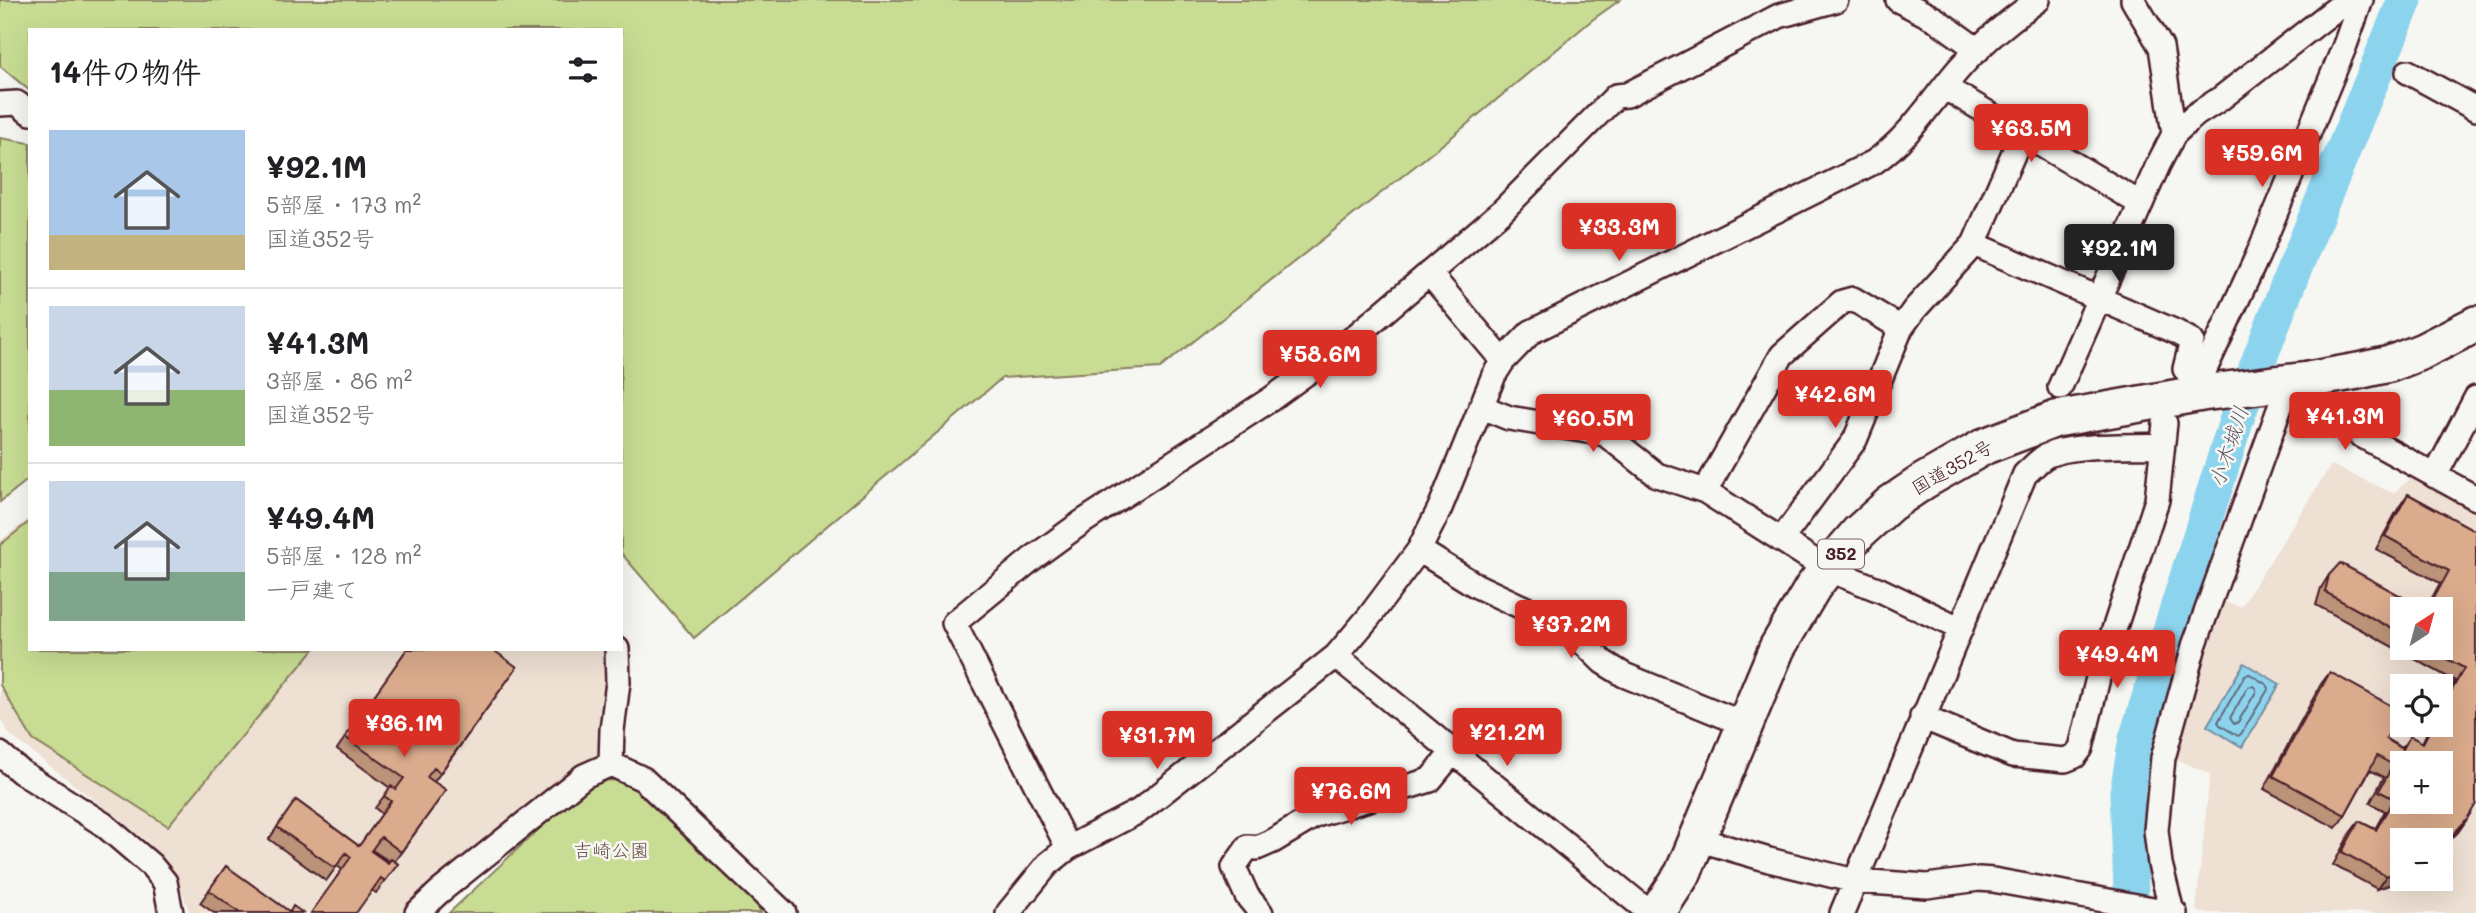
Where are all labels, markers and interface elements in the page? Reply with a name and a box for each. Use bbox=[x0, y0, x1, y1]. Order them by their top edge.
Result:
text: 14件の物件 bbox=[49, 51, 201, 91]
icon: filters bbox=[564, 51, 602, 89]
pin: ¥63.5M bbox=[1974, 104, 2088, 164]
text: ¥63.5M bbox=[1990, 112, 2072, 142]
pin: ¥59.6M bbox=[2205, 130, 2319, 189]
text: ¥59.6M bbox=[2221, 137, 2303, 167]
text: ¥92.1M bbox=[266, 146, 367, 186]
icon: home bbox=[105, 158, 189, 242]
text: 5部屋 · 173 m² bbox=[266, 189, 421, 219]
pin: ¥33.3M bbox=[1562, 204, 1676, 263]
text: ¥33.3M bbox=[1578, 211, 1660, 241]
text: 国道352号 bbox=[266, 223, 375, 253]
pin: ¥92.1M bbox=[2062, 224, 2176, 284]
text: ¥92.1M bbox=[2080, 232, 2158, 262]
text: ¥41.3M bbox=[266, 322, 369, 362]
pin: ¥58.6M bbox=[1263, 330, 1377, 390]
icon: home bbox=[105, 334, 189, 418]
text: ¥58.6M bbox=[1279, 338, 1361, 368]
text: 3部屋 · 86 m² bbox=[266, 365, 412, 395]
pin: ¥42.6M bbox=[1778, 370, 1892, 430]
text: ¥42.6M bbox=[1794, 378, 1876, 408]
pin: ¥41.3M bbox=[2288, 392, 2402, 452]
pin: ¥60.5M bbox=[1536, 394, 1650, 454]
text: 国道352号 bbox=[266, 399, 375, 429]
text: ¥41.3M bbox=[2305, 400, 2385, 430]
text: ¥60.5M bbox=[1552, 402, 1634, 432]
water label: 小木城川 bbox=[2202, 402, 2253, 491]
street label: 国道352号 bbox=[1907, 433, 1997, 500]
text: ¥49.4M bbox=[266, 497, 375, 537]
icon: home bbox=[105, 509, 189, 593]
text: 5部屋 · 128 m² bbox=[266, 540, 422, 570]
road number: 352 bbox=[1818, 540, 1864, 568]
text: 一戸建て bbox=[266, 574, 358, 604]
north arrow bbox=[2390, 597, 2454, 660]
map controls bbox=[2390, 597, 2453, 891]
pin: ¥37.2M bbox=[1514, 600, 1628, 660]
text: ¥37.2M bbox=[1531, 608, 1611, 638]
pin: ¥49.4M bbox=[2060, 630, 2174, 690]
text: ¥49.4M bbox=[2075, 638, 2159, 668]
button: locate bbox=[2390, 674, 2453, 737]
pin: ¥36.1M bbox=[347, 700, 461, 759]
text: ¥36.1M bbox=[365, 707, 443, 737]
pin: ¥21.2M bbox=[1450, 708, 1564, 768]
pin: ¥31.7M bbox=[1100, 712, 1214, 771]
text: ¥21.2M bbox=[1469, 716, 1545, 746]
text: ¥31.7M bbox=[1118, 719, 1196, 749]
button: + bbox=[2390, 751, 2453, 814]
pin: ¥76.6M bbox=[1294, 768, 1408, 827]
text: ¥76.6M bbox=[1310, 775, 1392, 805]
button: − bbox=[2390, 828, 2453, 891]
park label: 吉崎公園 bbox=[573, 837, 649, 862]

